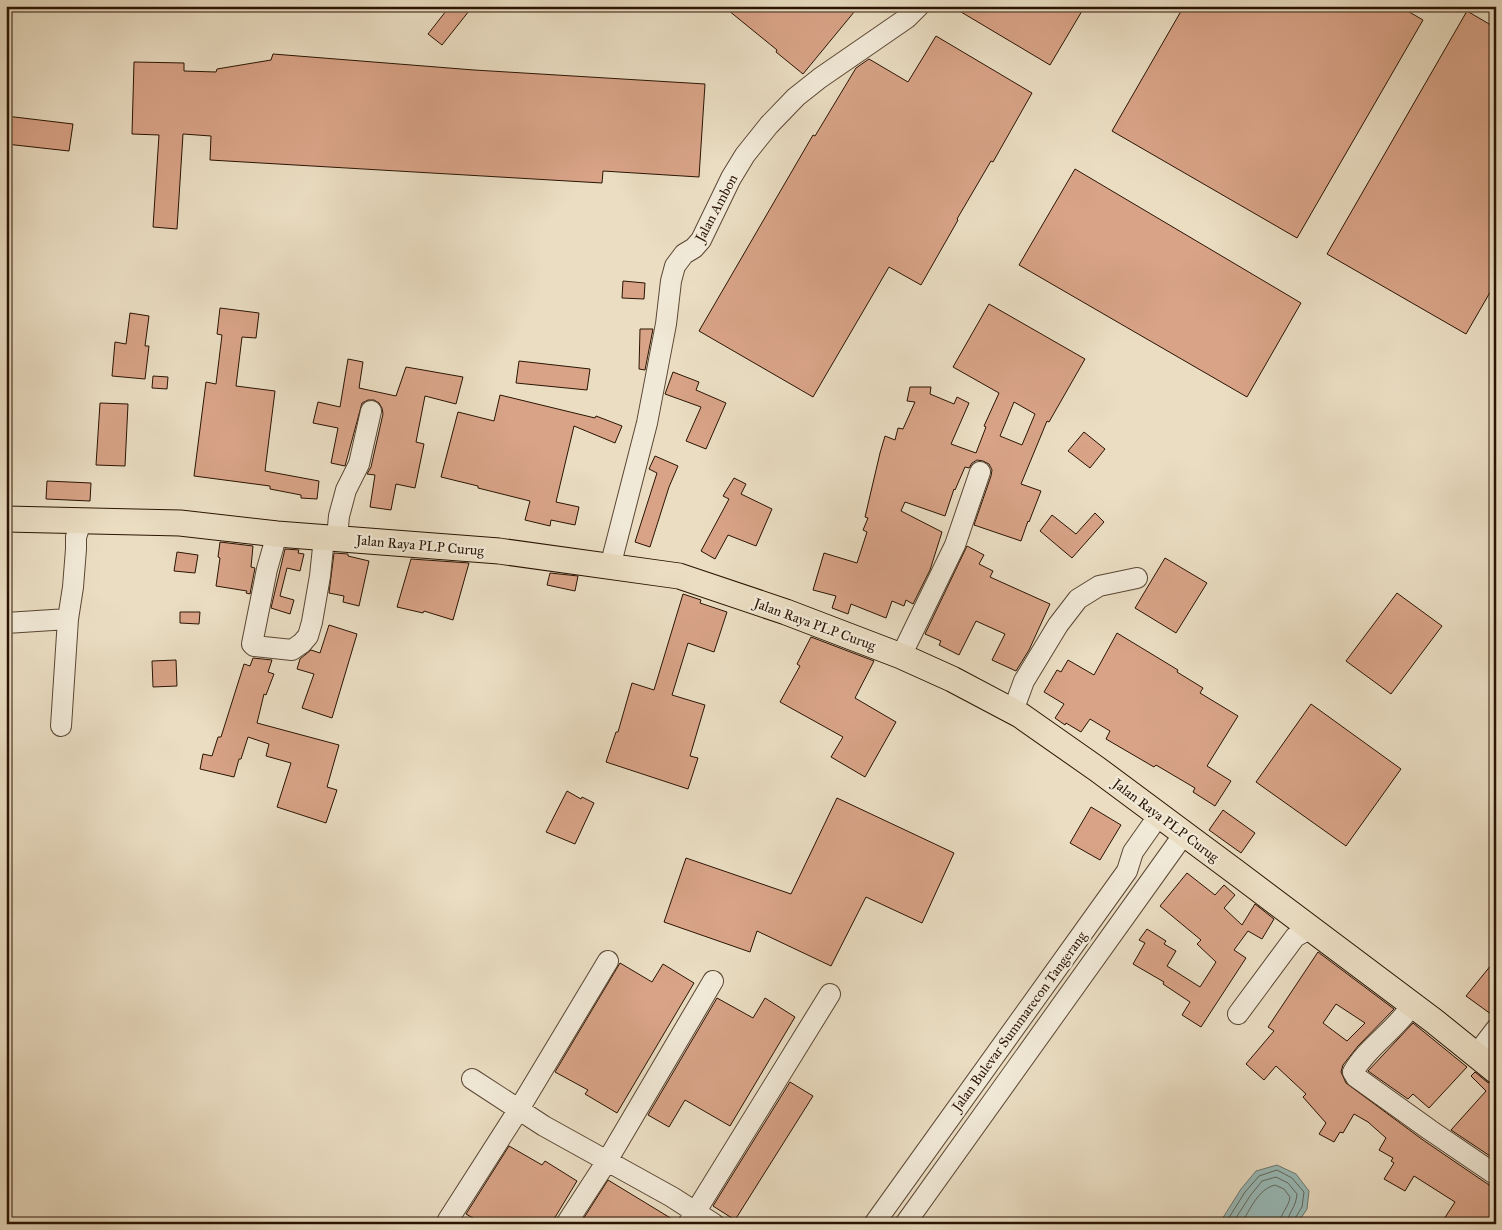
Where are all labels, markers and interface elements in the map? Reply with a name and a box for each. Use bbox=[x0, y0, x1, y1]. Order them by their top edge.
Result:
street label: Jalan Ambon bbox=[691, 171, 742, 247]
street label: Jalan Raya PLP Curug bbox=[353, 531, 485, 561]
street label: Jalan Raya PLP Curug bbox=[749, 594, 878, 655]
street label: Jalan Raya PLP Curug bbox=[1107, 774, 1222, 867]
street label: Jalan Bulevar Summarecon Tangerang bbox=[947, 928, 1091, 1117]

